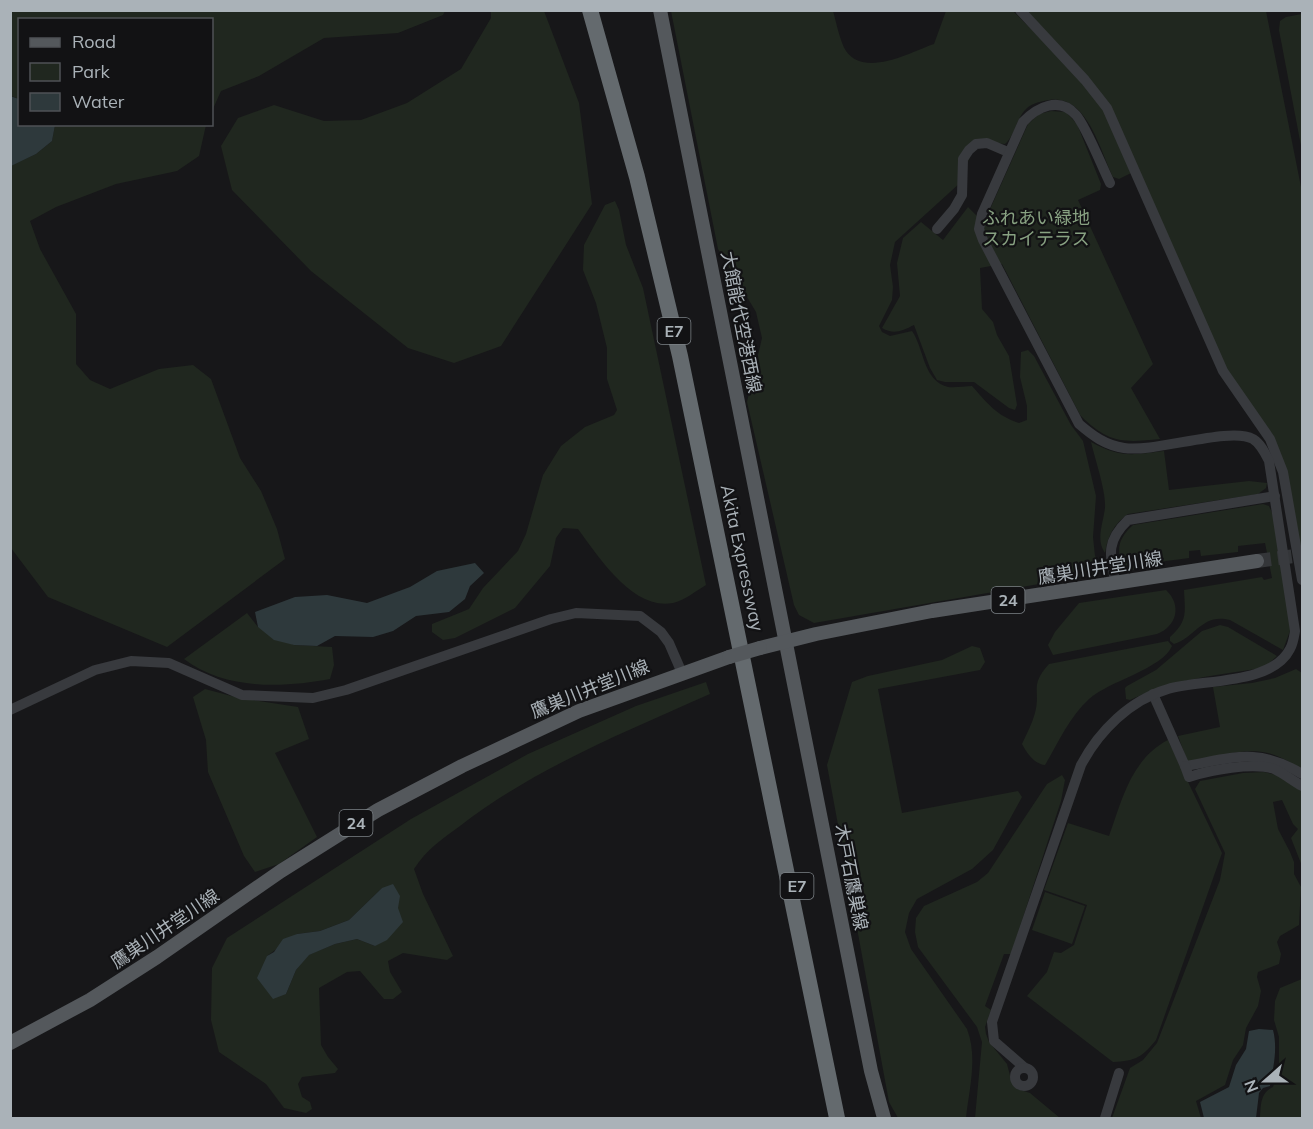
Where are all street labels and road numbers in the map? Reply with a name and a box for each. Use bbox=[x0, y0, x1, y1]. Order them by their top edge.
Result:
street label: 大館能代空港西線 bbox=[716, 249, 767, 395]
road number: E7 bbox=[658, 318, 690, 344]
street label: Akita Expressway bbox=[716, 483, 769, 634]
street label: 鷹巣川井堂川線 bbox=[1036, 546, 1164, 589]
road number: 24 bbox=[992, 587, 1024, 613]
street label: 鷹巣川井堂川線 bbox=[527, 654, 653, 723]
road number: 24 bbox=[340, 810, 372, 836]
street label: 木戸石鷹巣線 bbox=[830, 822, 873, 932]
road number: E7 bbox=[780, 873, 814, 899]
street label: 鷹巣川井堂川線 bbox=[106, 884, 223, 973]

